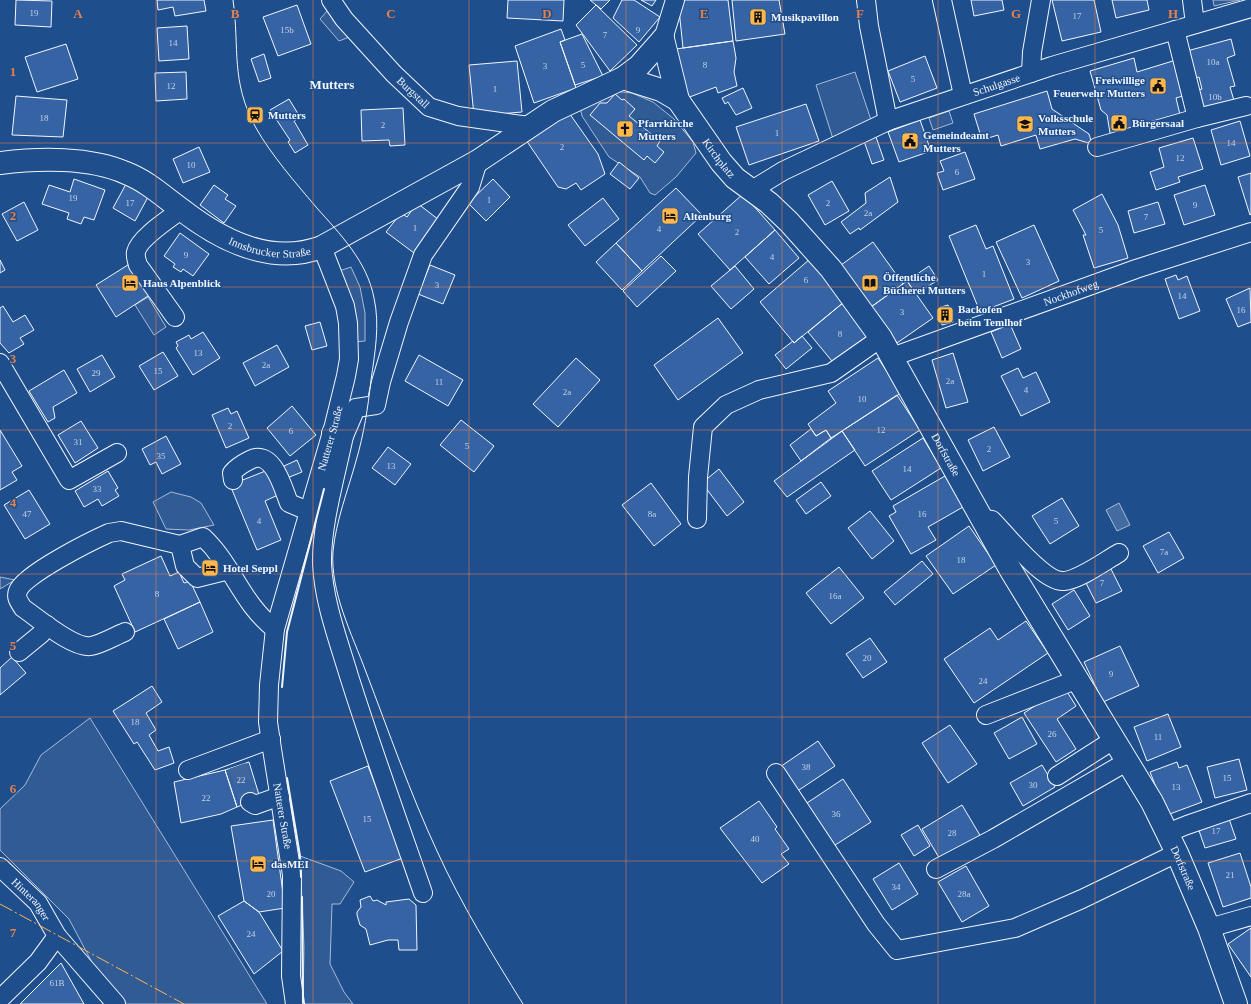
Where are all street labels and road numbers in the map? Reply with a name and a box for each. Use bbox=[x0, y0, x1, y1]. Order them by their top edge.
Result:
street label: Schulgasse bbox=[971, 71, 1022, 98]
street label: Burgstall bbox=[395, 74, 432, 110]
street label: Kirchplatz bbox=[700, 136, 738, 180]
street label: Innsbrucker Straße bbox=[227, 234, 312, 260]
street label: Nockhofweg bbox=[1042, 277, 1100, 308]
street label: Natterer Straße bbox=[315, 404, 345, 472]
street label: Dorfstraße bbox=[929, 431, 963, 478]
street label: Natterer Straße bbox=[271, 782, 295, 850]
street label: Dorfstraße bbox=[1168, 844, 1198, 892]
street label: Hinteranger bbox=[9, 876, 53, 923]

